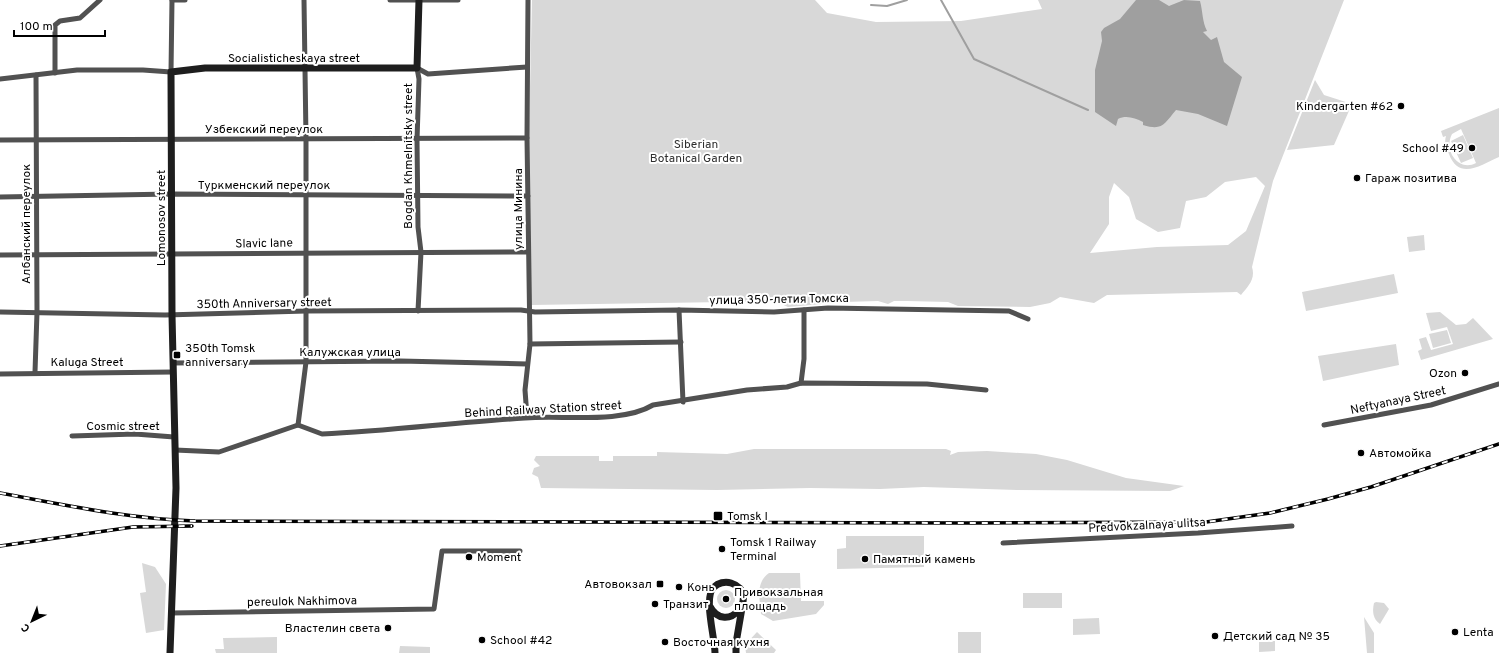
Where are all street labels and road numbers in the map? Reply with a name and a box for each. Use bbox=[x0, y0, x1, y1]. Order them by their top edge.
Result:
street label: Socialisticheskaya street bbox=[228, 51, 360, 67]
street label: Bogdan Khmelnitsky street bbox=[401, 83, 417, 229]
street label: Узбекский переулок bbox=[205, 122, 323, 138]
street label: Албанский переулок bbox=[19, 164, 35, 284]
street label: улица Минина bbox=[511, 168, 527, 250]
street label: Lomonosov street bbox=[154, 170, 170, 266]
street label: Туркменский переулок bbox=[198, 178, 330, 194]
street label: Slavic lane bbox=[235, 235, 293, 253]
street label: улица 350-летия Томска bbox=[709, 291, 849, 309]
street label: 350th Anniversary street bbox=[196, 295, 332, 313]
street label: Калужская улица bbox=[299, 345, 401, 361]
street label: Kaluga Street bbox=[51, 355, 123, 371]
street label: Neftyanaya Street bbox=[1349, 383, 1447, 419]
street label: Behind Railway Station street bbox=[464, 398, 622, 422]
street label: Cosmic street bbox=[86, 419, 160, 435]
street label: Predvokzalnaya ulitsa bbox=[1088, 515, 1206, 537]
street label: pereulok Nakhimova bbox=[247, 593, 357, 611]

